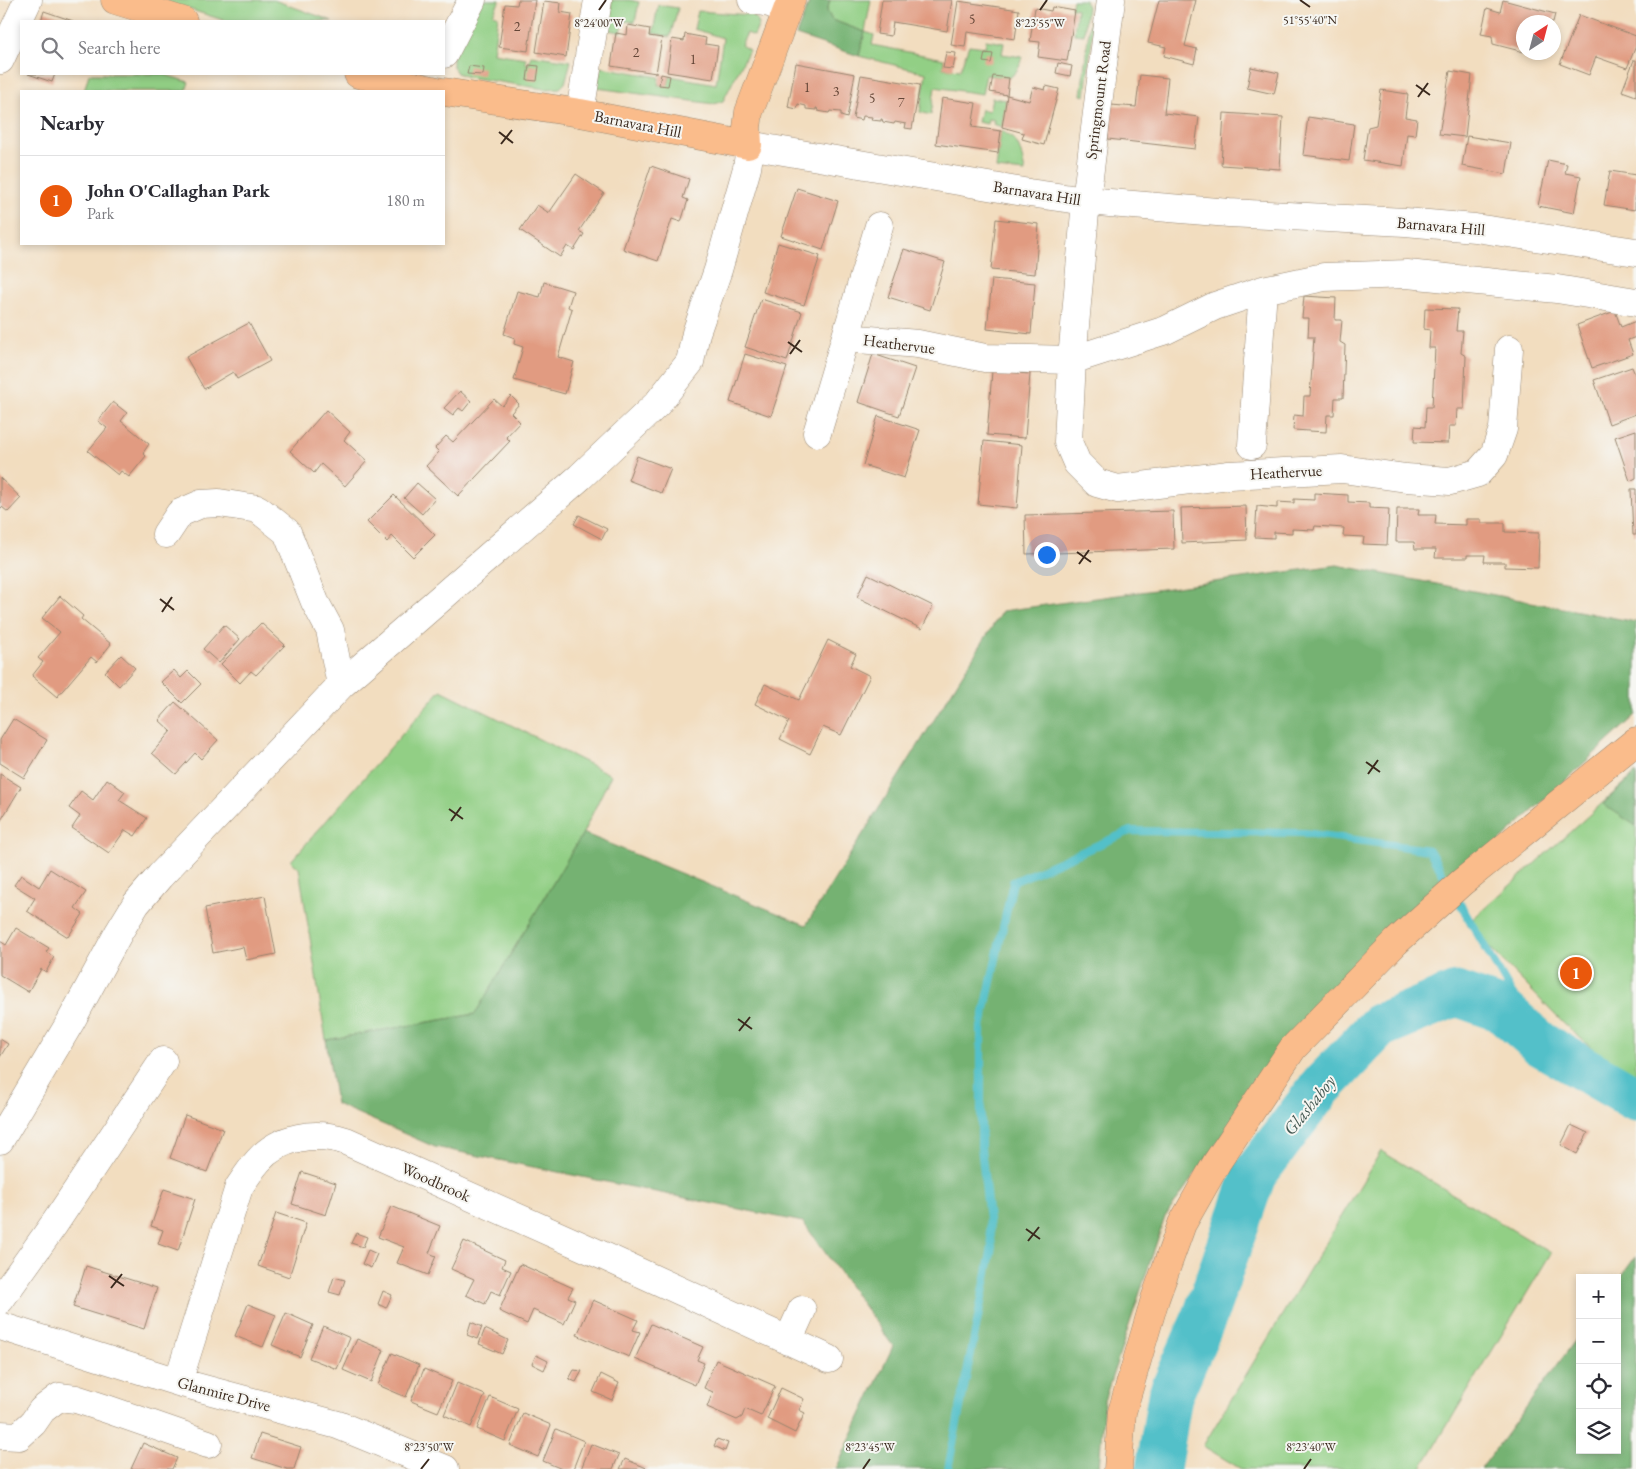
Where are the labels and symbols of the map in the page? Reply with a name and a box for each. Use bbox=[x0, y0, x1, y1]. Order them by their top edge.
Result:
house number: 5 bbox=[969, 10, 975, 28]
text: 51°55'40"N bbox=[1283, 12, 1337, 28]
text: 8°24'00"W bbox=[574, 15, 625, 31]
text: 8°23'55"W bbox=[1015, 15, 1066, 31]
north arrow bbox=[1516, 15, 1561, 60]
house number: 2 bbox=[514, 17, 521, 35]
street label: Springmount Road bbox=[1080, 39, 1116, 161]
house number: 2 bbox=[633, 43, 640, 61]
house number: 1 bbox=[690, 50, 696, 68]
house number: 1 bbox=[804, 78, 810, 96]
house number: 3 bbox=[833, 82, 840, 100]
house number: 5 bbox=[869, 89, 875, 107]
house number: 7 bbox=[898, 93, 905, 111]
street label: Barnavara Hill bbox=[593, 105, 683, 143]
street label: Barnavara Hill bbox=[992, 176, 1082, 210]
street label: Barnavara Hill bbox=[1396, 212, 1486, 240]
street label: Heathervue bbox=[862, 329, 936, 359]
street label: Heathervue bbox=[1249, 460, 1323, 484]
your location bbox=[1034, 542, 1060, 568]
pin: 1 bbox=[1560, 954, 1592, 992]
water label: Glashaboy bbox=[1278, 1070, 1341, 1140]
street label: Woodbrook bbox=[398, 1157, 474, 1207]
street label: Glanmire Drive bbox=[175, 1371, 273, 1417]
text: 8°23'50"W bbox=[404, 1439, 455, 1455]
text: 8°23'45"W bbox=[845, 1439, 896, 1455]
text: 8°23'40"W bbox=[1286, 1439, 1337, 1455]

